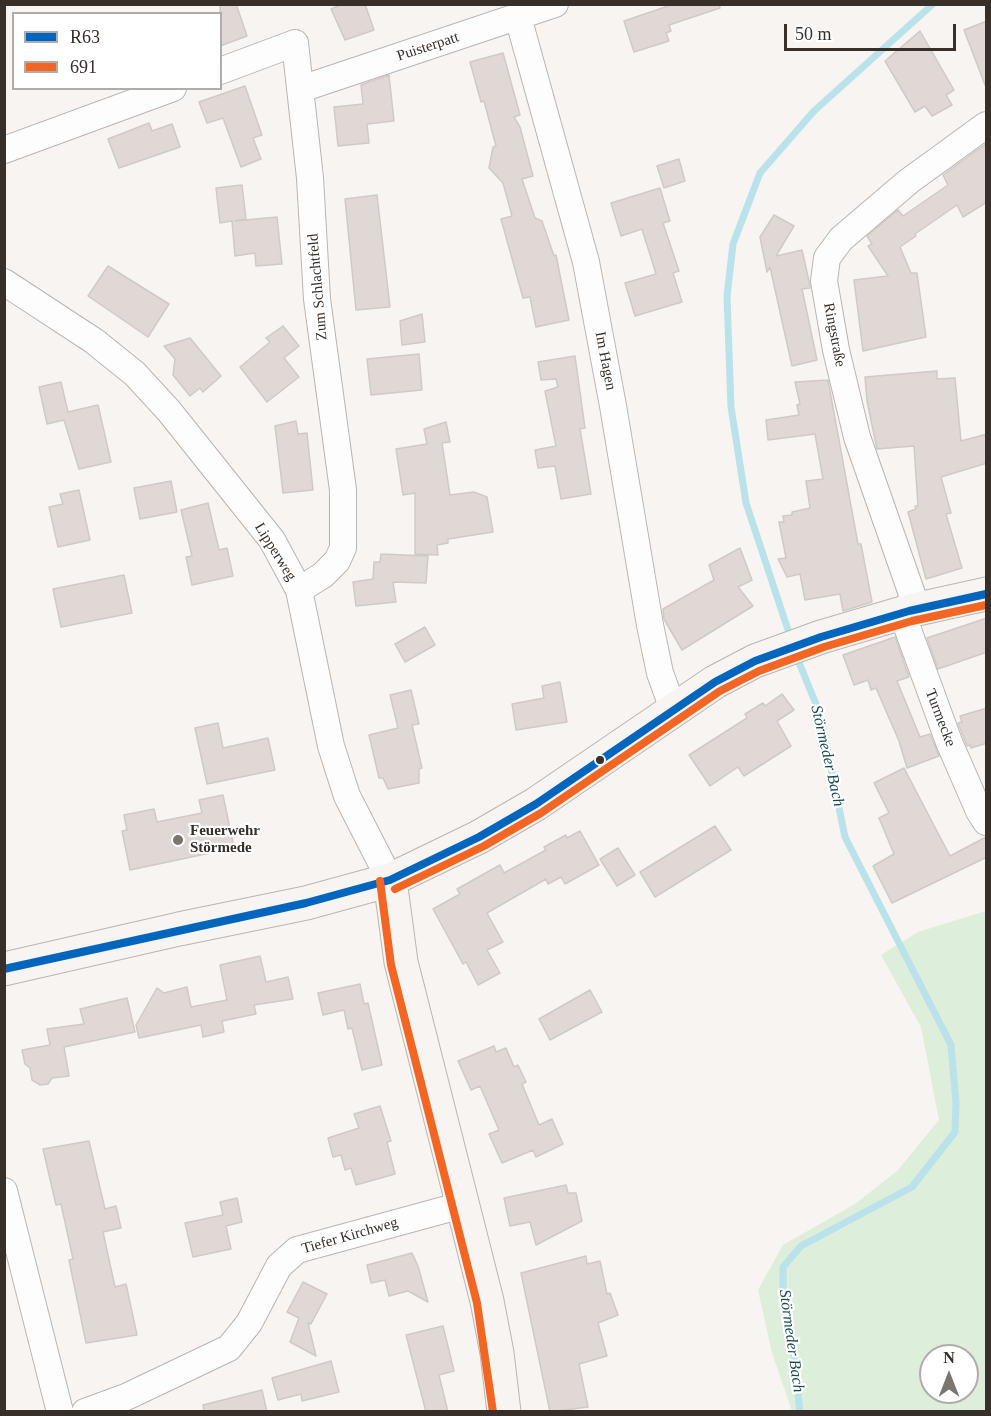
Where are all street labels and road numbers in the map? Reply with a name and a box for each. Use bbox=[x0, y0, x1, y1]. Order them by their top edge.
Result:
street label: Puisterpatt bbox=[395, 29, 461, 65]
street label: Zum Schlachtfeld bbox=[304, 233, 332, 341]
street label: Ringstraße bbox=[819, 301, 849, 369]
street label: Im Hagen bbox=[590, 330, 620, 392]
street label: Lipperweg bbox=[250, 520, 300, 584]
street label: Turmecke bbox=[921, 687, 959, 749]
street label: Tiefer Kirchweg bbox=[300, 1214, 400, 1258]

